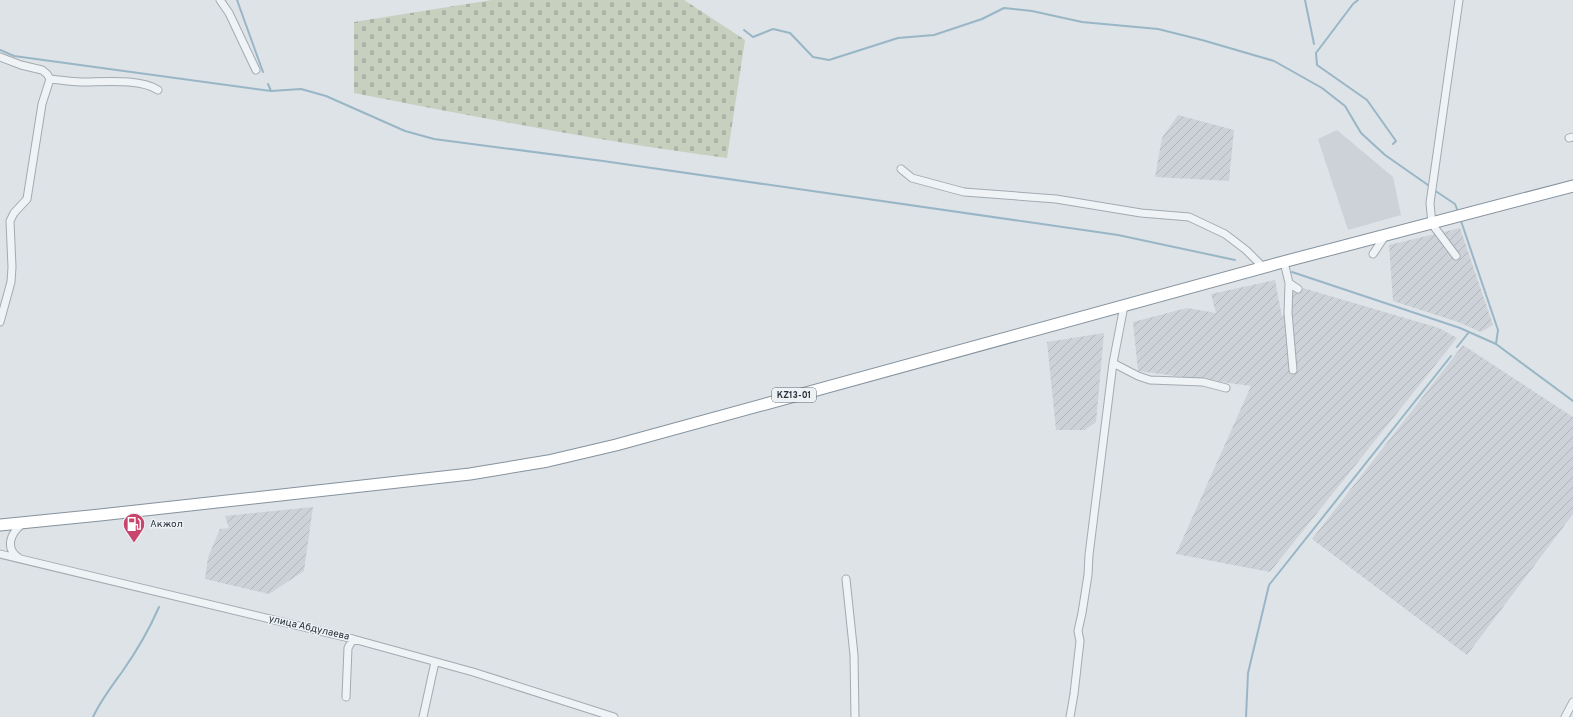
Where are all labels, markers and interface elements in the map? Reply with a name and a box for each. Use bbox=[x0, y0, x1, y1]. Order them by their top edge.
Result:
road number: KZ13-01 bbox=[772, 388, 816, 402]
fuel station icon: Акжол bbox=[121, 511, 147, 544]
place label: Акжол bbox=[150, 518, 183, 531]
street label: улица Абдулаева bbox=[267, 612, 351, 644]

